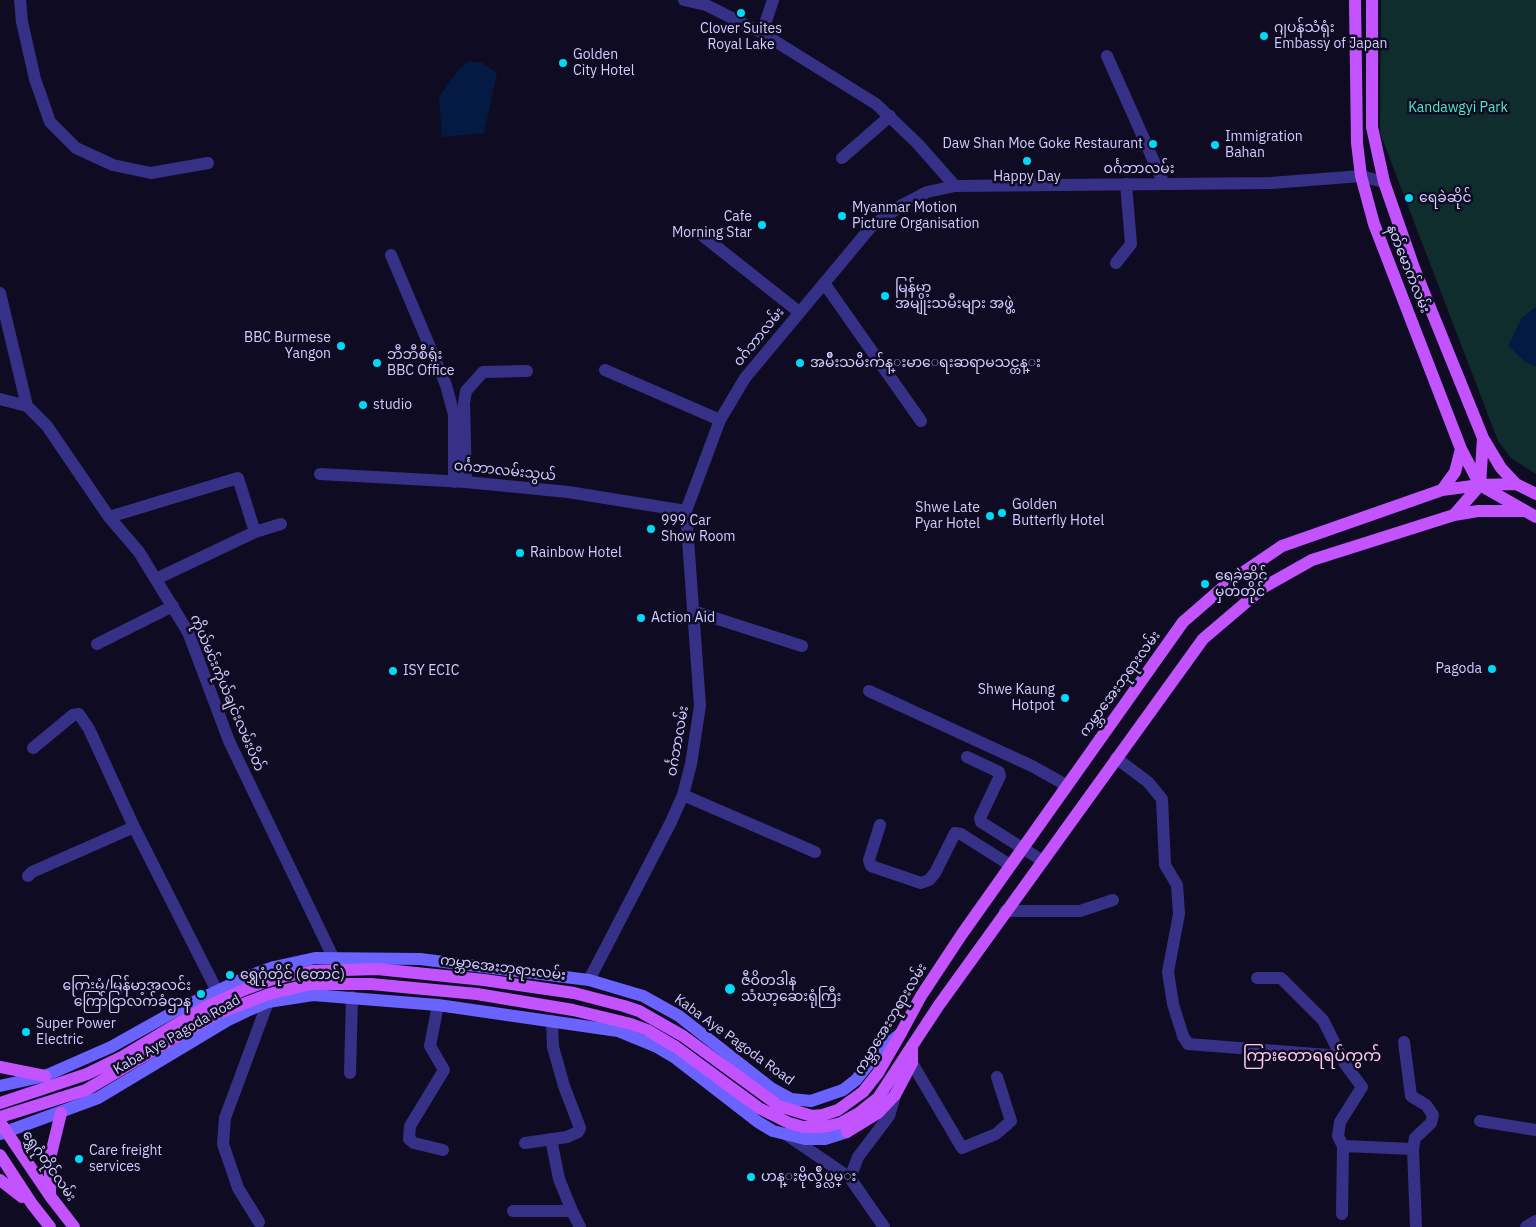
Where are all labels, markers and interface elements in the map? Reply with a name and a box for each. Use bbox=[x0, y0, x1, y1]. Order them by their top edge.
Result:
marker: Clover Suites Royal Lake bbox=[735, 7, 747, 19]
place label: ဂျပန်သံရုံး Embassy of Japan bbox=[1274, 20, 1387, 52]
place label: Clover Suites Royal Lake bbox=[700, 21, 782, 54]
marker: ဂျပန်သံရုံး Embassy of Japan bbox=[1258, 30, 1270, 42]
place label: Golden City Hotel bbox=[573, 47, 634, 80]
marker: Golden City Hotel bbox=[557, 57, 569, 69]
park label: Kandawgyi Park bbox=[1408, 100, 1508, 116]
place label: Immigration Bahan bbox=[1225, 129, 1303, 162]
place label: Daw Shan Moe Goke Restaurant bbox=[942, 136, 1143, 152]
marker: Daw Shan Moe Goke Restaurant bbox=[1147, 138, 1159, 150]
marker: Immigration Bahan bbox=[1209, 139, 1221, 151]
marker: Happy Day bbox=[1021, 155, 1033, 167]
street label: ဝင်္ဂဘာလမ်း bbox=[1104, 161, 1174, 177]
place label: Happy Day bbox=[993, 169, 1061, 185]
place label: ရေခဲဆိုင် bbox=[1419, 190, 1472, 206]
marker: ရေခဲဆိုင် bbox=[1403, 192, 1415, 204]
place label: Myanmar Motion Picture Organisation bbox=[852, 200, 979, 232]
place label: Cafe Morning Star bbox=[672, 209, 752, 242]
marker: Myanmar Motion Picture Organisation bbox=[836, 210, 848, 222]
marker: Cafe Morning Star bbox=[756, 219, 768, 231]
street label: နတ်မောက်လမ်း bbox=[1383, 222, 1433, 316]
place label: မြန်မာ့ အမျိုးသမီးများ အဖွဲ့ bbox=[895, 280, 1014, 312]
marker: မြန်မာ့ အမျိုးသမီးများ အဖွဲ့ bbox=[879, 290, 891, 302]
street label: ဝင်္ဂဘာလမ်း bbox=[730, 304, 788, 370]
place label: BBC Burmese Yangon bbox=[244, 330, 331, 362]
marker: BBC Burmese Yangon bbox=[335, 340, 347, 352]
place label: ဘီဘီစီရုံး BBC Office bbox=[387, 347, 454, 380]
place label: အမ်ိဳးသမီးက်န္းမာေရးဆရာမသင္တန္း bbox=[810, 355, 1041, 371]
marker: ဘီဘီစီရုံး BBC Office bbox=[371, 357, 383, 369]
marker: အမ်ိဳးသမီးက်န္းမာေရးဆရာမသင္တန္း bbox=[794, 357, 806, 369]
place label: studio bbox=[373, 397, 412, 413]
marker: studio bbox=[357, 399, 369, 411]
street label: ဝင်္ဂဘာလမ်းသွယ် bbox=[453, 457, 557, 485]
place label: Golden Butterfly Hotel bbox=[1012, 497, 1104, 530]
place label: Shwe Late Pyar Hotel bbox=[915, 500, 980, 532]
marker: Golden Butterfly Hotel bbox=[996, 507, 1008, 519]
marker: Shwe Late Pyar Hotel bbox=[984, 510, 996, 522]
place label: 999 Car Show Room bbox=[661, 513, 736, 546]
marker: 999 Car Show Room bbox=[645, 523, 657, 535]
place label: Rainbow Hotel bbox=[530, 545, 622, 561]
marker: Rainbow Hotel bbox=[514, 547, 526, 559]
place label: ရေခဲဆိုင် မှတ်တိုင် bbox=[1215, 568, 1268, 600]
marker: ရေခဲဆိုင် မှတ်တိုင် bbox=[1199, 578, 1211, 590]
place label: Action Aid bbox=[651, 610, 715, 626]
street label: ကိုယ်မင်းကိုယ်ချင်းလမ်းပိတ် bbox=[186, 612, 268, 774]
marker: Action Aid bbox=[635, 612, 647, 624]
street label: ကမ္ဘာအေးဘုရားလမ်း bbox=[1076, 628, 1164, 740]
place label: Pagoda bbox=[1435, 661, 1482, 677]
place label: ISY ECIC bbox=[403, 663, 459, 679]
marker: Pagoda bbox=[1486, 663, 1498, 675]
marker: ISY ECIC bbox=[387, 665, 399, 677]
place label: Shwe Kaung Hotpot bbox=[978, 682, 1055, 714]
marker: Shwe Kaung Hotpot bbox=[1059, 692, 1071, 704]
street label: ဝင်္ဂဘာလမ်း bbox=[664, 705, 692, 777]
street label: ကမ္ဘာအေးဘုရားလမ်း bbox=[439, 952, 567, 984]
street label: ကမ္ဘာအေးဘုရားလမ်း bbox=[851, 960, 931, 1078]
place label: ရွှေဂုံတိုင် (တောင်) bbox=[240, 967, 345, 983]
marker: ရွှေဂုံတိုင် (တောင်) bbox=[224, 969, 236, 981]
place label: ဇီဝိတဒါန သံဃာ့ဆေးရုံကြီး bbox=[741, 973, 841, 1006]
place label: ‌ကြေးမုံ/မြန်မာ့အလင်း ကြော်ငြာလက်ခံဌာန bbox=[63, 978, 191, 1010]
marker: ဇီဝိတဒါန သံဃာ့ဆေးရုံကြီး bbox=[723, 982, 737, 996]
marker: ‌ကြေးမုံ/မြန်မာ့အလင်း ကြော်ငြာလက်ခံဌာန bbox=[195, 988, 207, 1000]
street label: Kaba Aye Pagoda Road bbox=[671, 991, 797, 1089]
street label: Kaba Aye Pagoda Road bbox=[111, 992, 243, 1078]
place label: Super Power Electric bbox=[36, 1016, 116, 1048]
marker: Super Power Electric bbox=[20, 1026, 32, 1038]
district label: ကြားတောရရပ်ကွက် bbox=[1243, 1046, 1381, 1066]
street label: ရွှေဂုံတိုင်လမ်း bbox=[18, 1127, 80, 1205]
place label: Care freight services bbox=[89, 1143, 162, 1176]
marker: Care freight services bbox=[73, 1153, 85, 1165]
place label: ဟန္းဗိုလ္ခ်ဳပ္လမ္း bbox=[761, 1169, 856, 1185]
marker: ဟန္းဗိုလ္ခ်ဳပ္လမ္း bbox=[745, 1171, 757, 1183]

